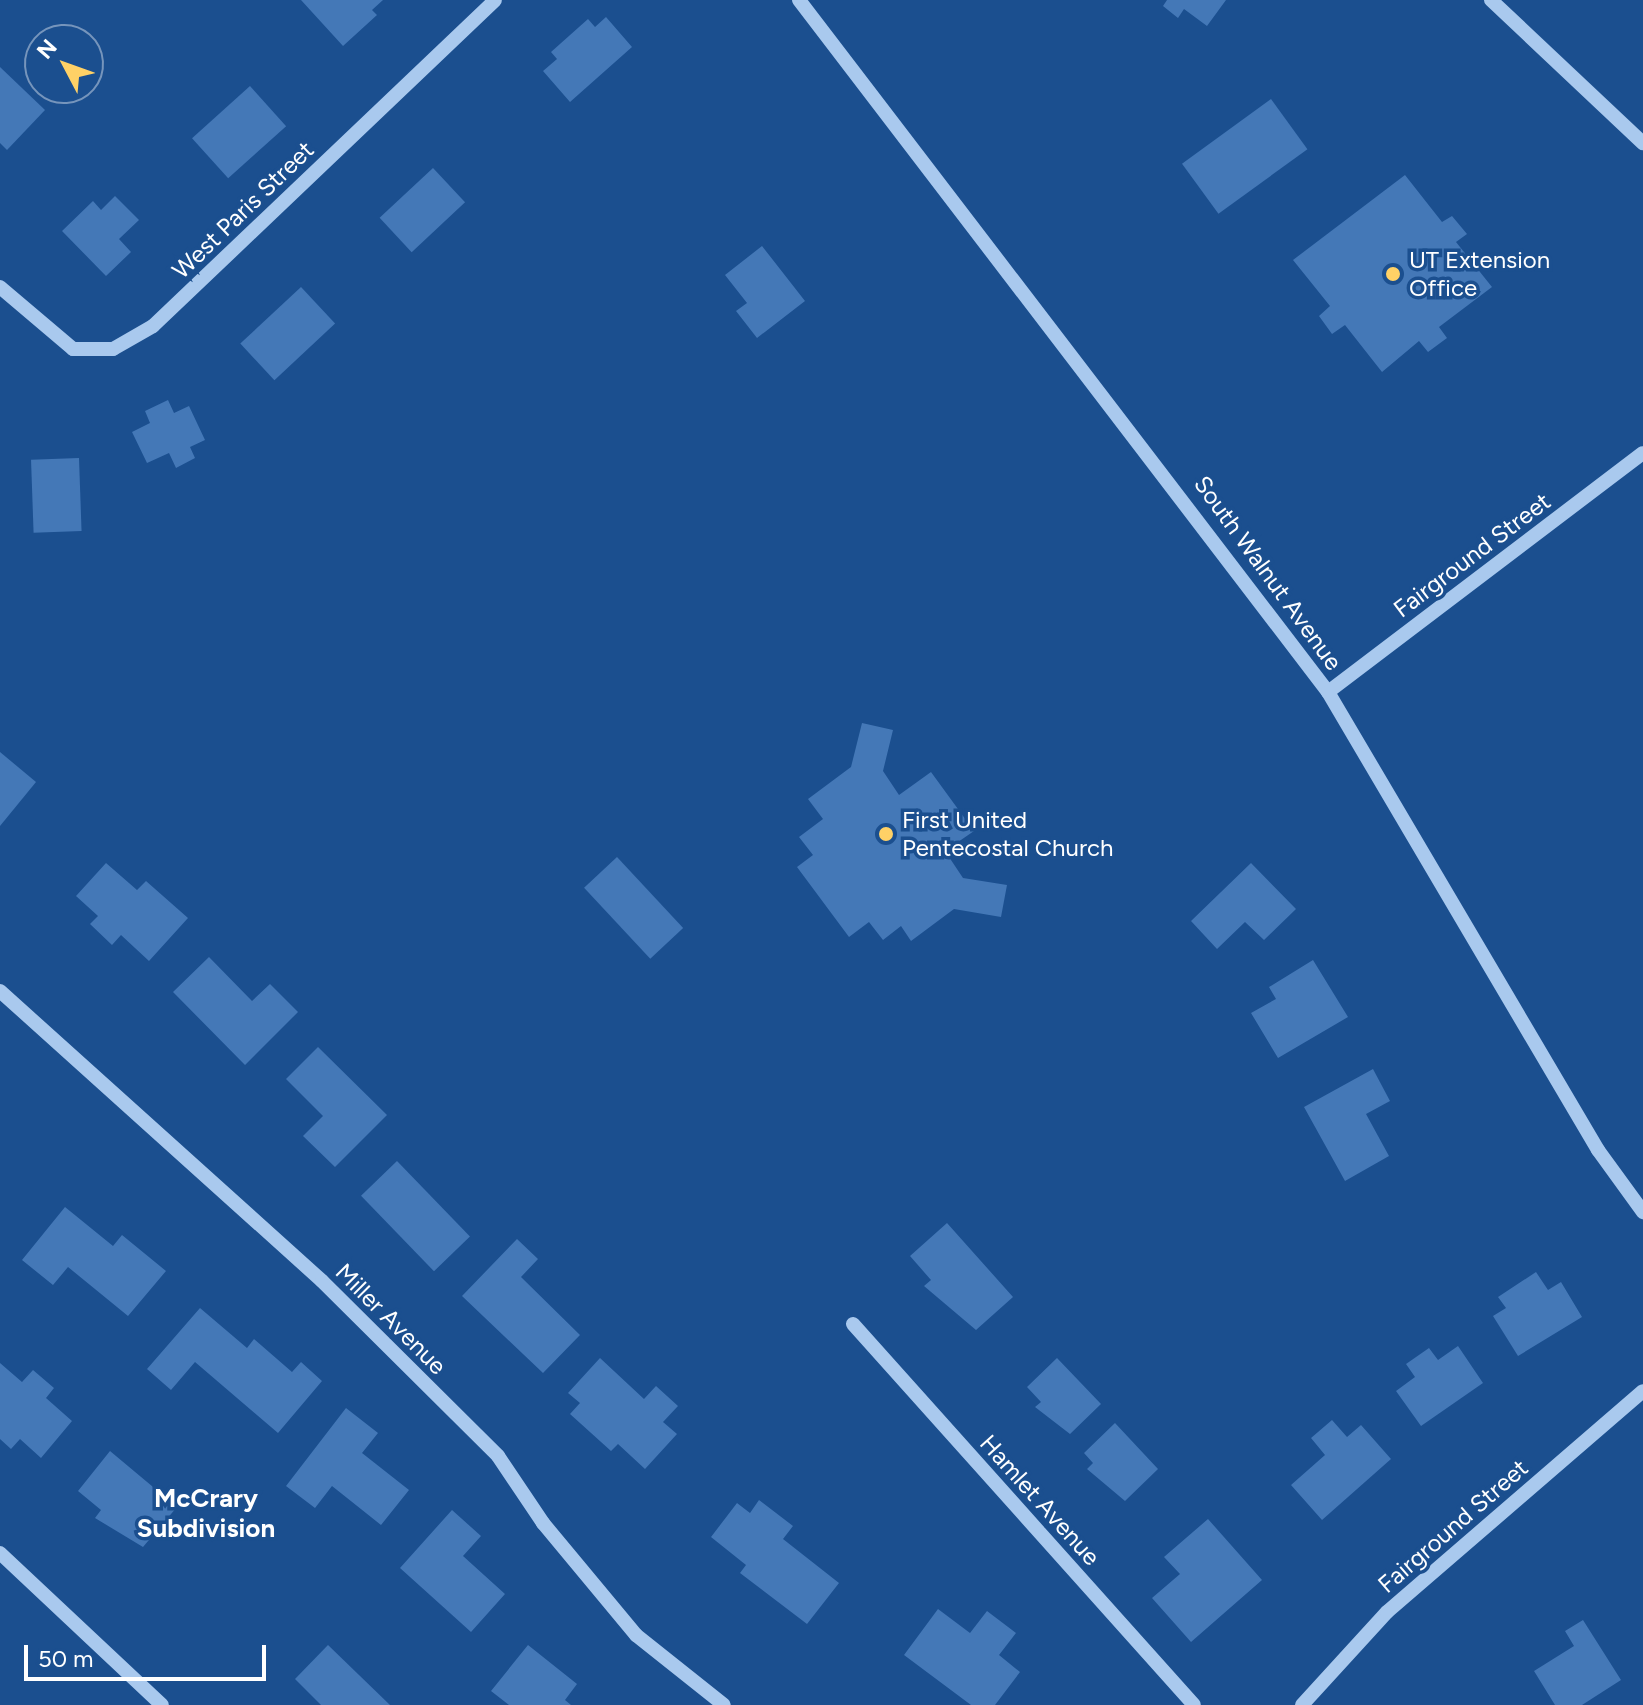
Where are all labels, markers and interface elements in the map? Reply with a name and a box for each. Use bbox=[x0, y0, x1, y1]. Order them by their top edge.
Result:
north arrow bbox=[24, 24, 104, 104]
text: N bbox=[31, 34, 63, 65]
street label: West Paris Street bbox=[166, 135, 320, 285]
place label: UT Extension Office bbox=[1409, 246, 1550, 302]
marker: UT Extension Office bbox=[1384, 265, 1402, 283]
street label: South Walnut Avenue bbox=[1188, 470, 1348, 676]
street label: Fairground Street bbox=[1388, 487, 1556, 623]
place label: First United Pentecostal Church bbox=[902, 806, 1113, 862]
marker: First United Pentecostal Church bbox=[877, 825, 895, 843]
street label: Miller Avenue bbox=[330, 1258, 452, 1380]
street label: Hamlet Avenue bbox=[974, 1429, 1106, 1571]
street label: Fairground Street bbox=[1372, 1453, 1534, 1599]
district label: McCrary Subdivision bbox=[137, 1483, 275, 1544]
scale bar bbox=[28, 1629, 270, 1679]
text: 50 m bbox=[38, 1644, 94, 1673]

